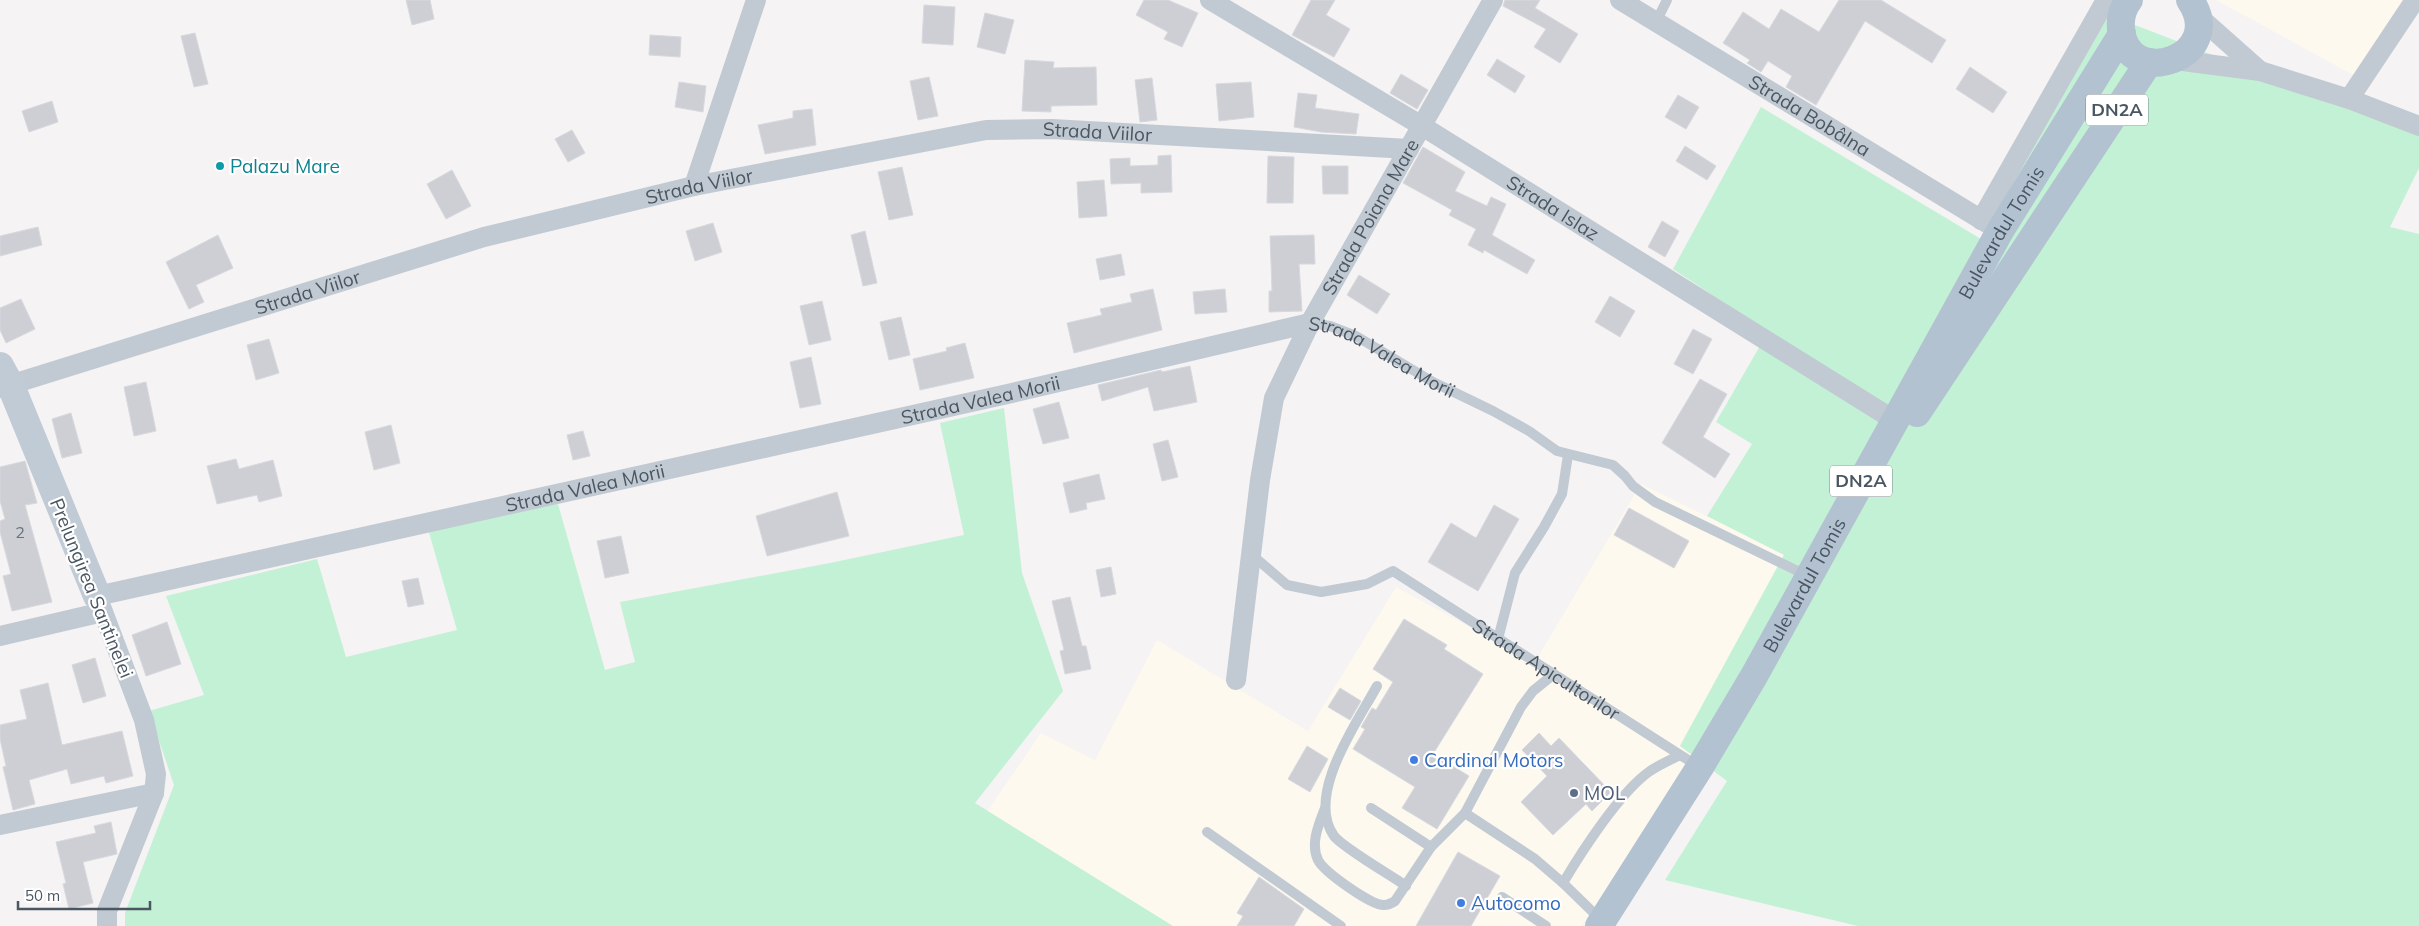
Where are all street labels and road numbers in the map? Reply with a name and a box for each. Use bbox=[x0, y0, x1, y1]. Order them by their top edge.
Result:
street label: Strada Bobâlna bbox=[1744, 69, 1875, 161]
road number: DN2A bbox=[2086, 94, 2148, 126]
street label: Strada Viilor bbox=[1043, 117, 1153, 147]
street label: Strada Poiana Mare bbox=[1317, 134, 1424, 299]
street label: Bulevardul Tomis bbox=[1953, 161, 2049, 303]
street label: Strada Viilor bbox=[643, 163, 755, 209]
street label: Strada Islaz bbox=[1502, 170, 1604, 246]
street label: Strada Viilor bbox=[252, 264, 363, 320]
street label: Strada Valea Morii bbox=[1307, 311, 1459, 403]
street label: Strada Valea Morii bbox=[899, 370, 1062, 429]
street label: Strada Valea Morii bbox=[503, 458, 667, 517]
road number: DN2A bbox=[1830, 466, 1892, 496]
street label: Prelungirea Santinelei bbox=[45, 495, 139, 681]
street label: Bulevardul Tomis bbox=[1757, 514, 1851, 657]
street label: Strada Apicultorilor bbox=[1468, 613, 1625, 725]

